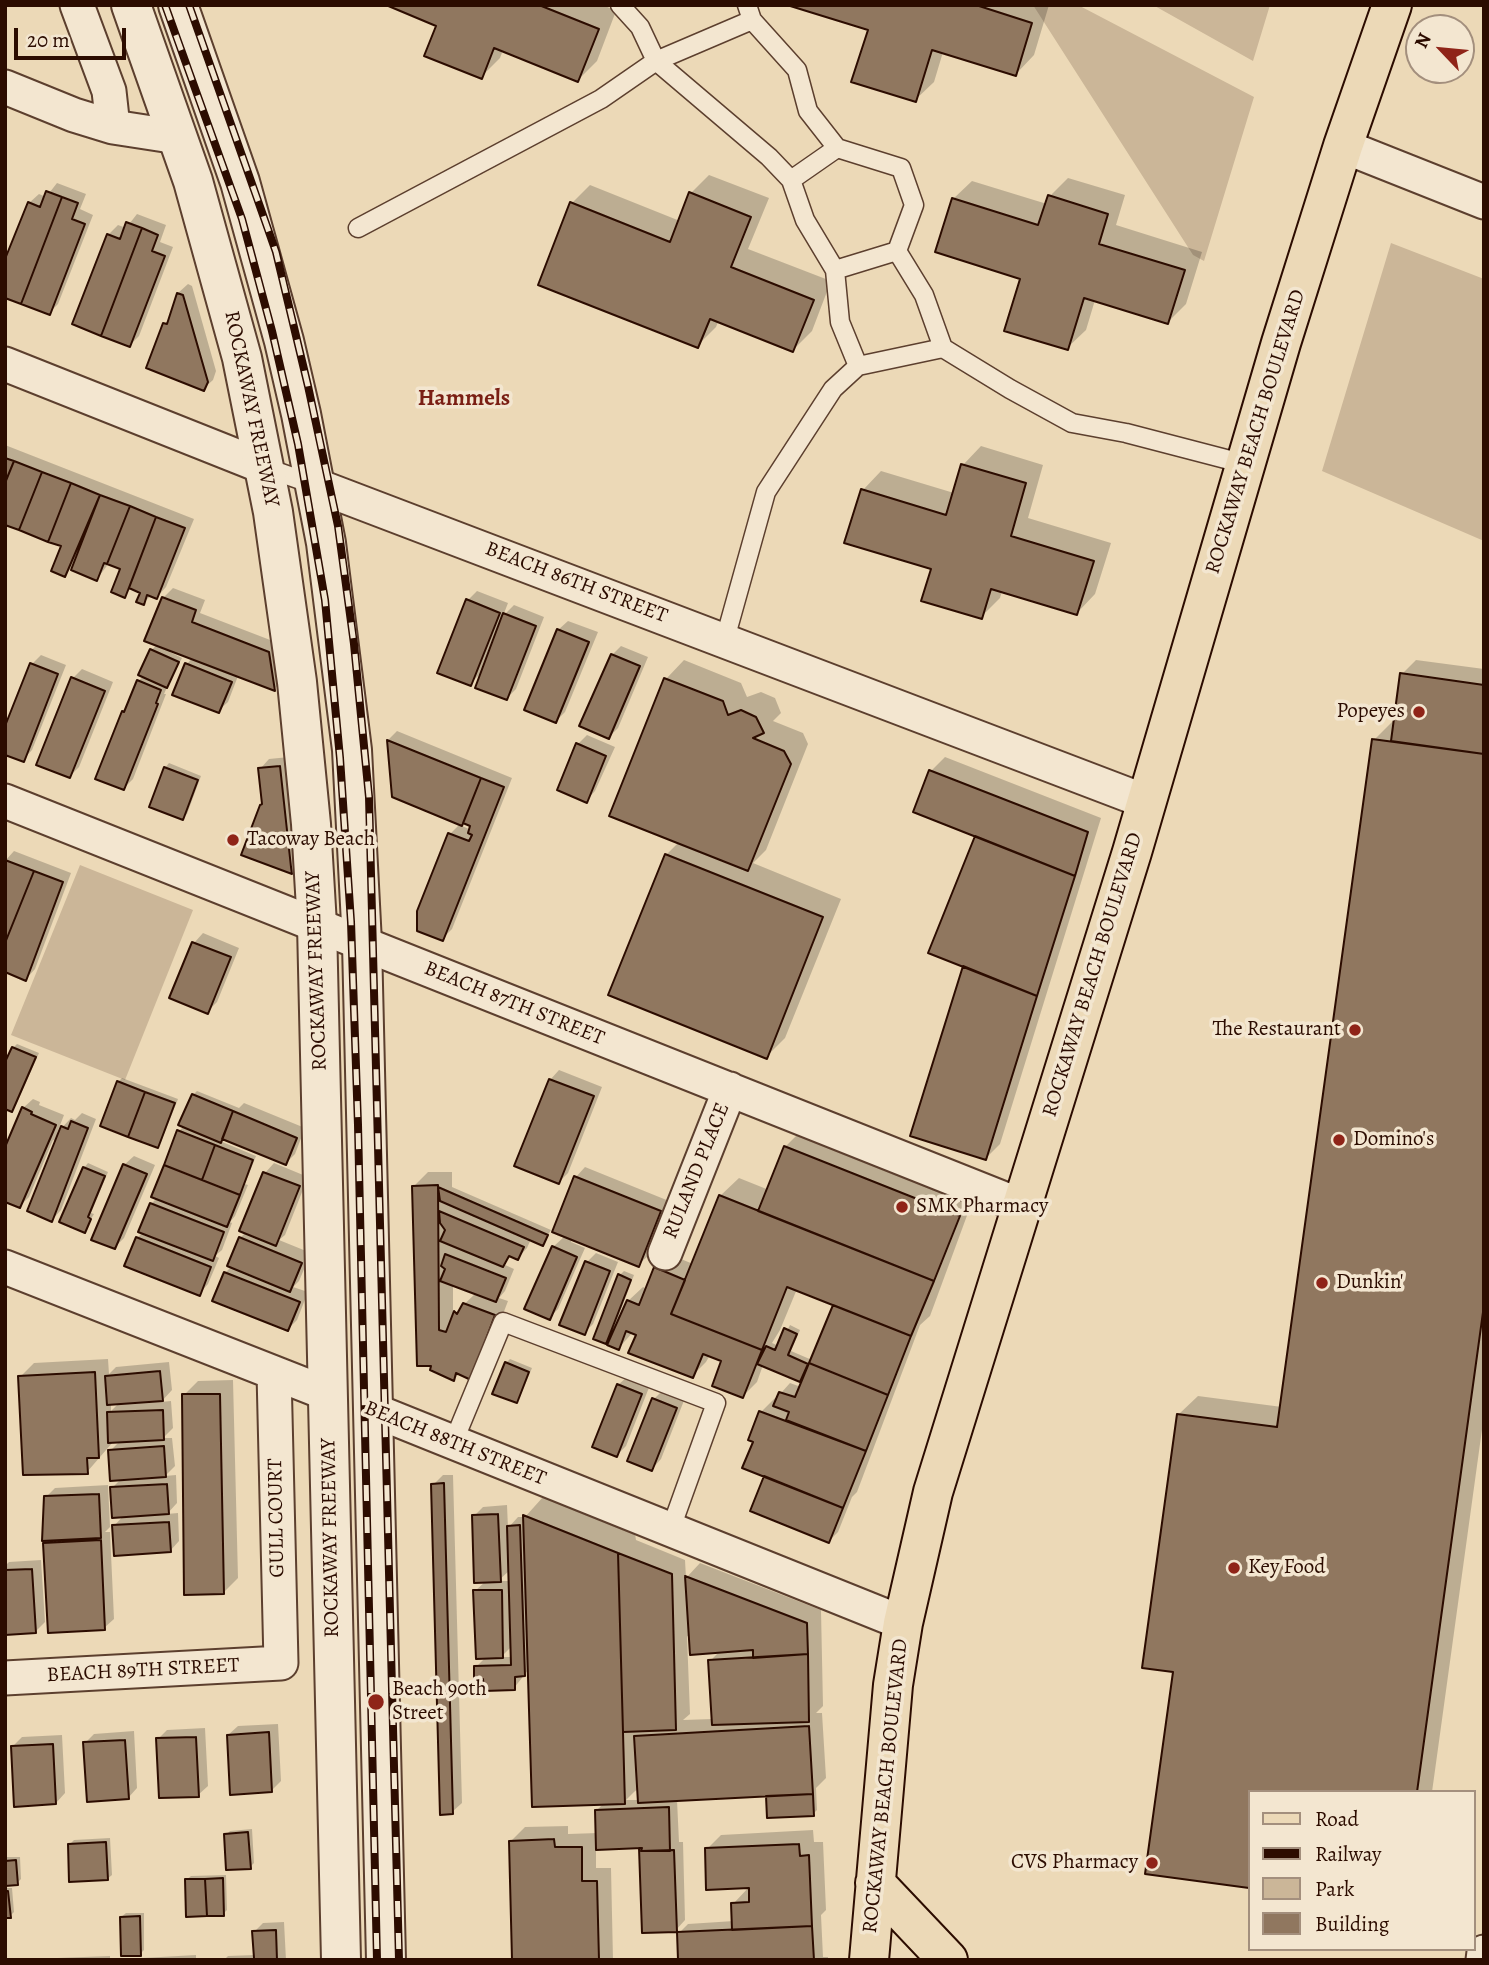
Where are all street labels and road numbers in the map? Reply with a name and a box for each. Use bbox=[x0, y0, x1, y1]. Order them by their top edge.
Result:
street label: ROCKAWAY BEACH BOULEVARD bbox=[1201, 287, 1311, 577]
street label: ROCKAWAY FREEWAY bbox=[218, 309, 284, 509]
street label: BEACH 86TH STREET bbox=[481, 537, 671, 629]
street label: ROCKAWAY BEACH BOULEVARD bbox=[1038, 830, 1148, 1120]
street label: ROCKAWAY FREEWAY bbox=[301, 871, 333, 1071]
street label: BEACH 87TH STREET bbox=[420, 956, 608, 1052]
street label: RULAND PLACE bbox=[658, 1099, 736, 1243]
street label: BEACH 88TH STREET bbox=[360, 1396, 550, 1492]
street label: ROCKAWAY FREEWAY bbox=[317, 1438, 345, 1638]
street label: GULL COURT bbox=[263, 1458, 291, 1578]
street label: ROCKAWAY BEACH BOULEVARD bbox=[858, 1637, 914, 1935]
street label: BEACH 89TH STREET bbox=[46, 1653, 240, 1689]

